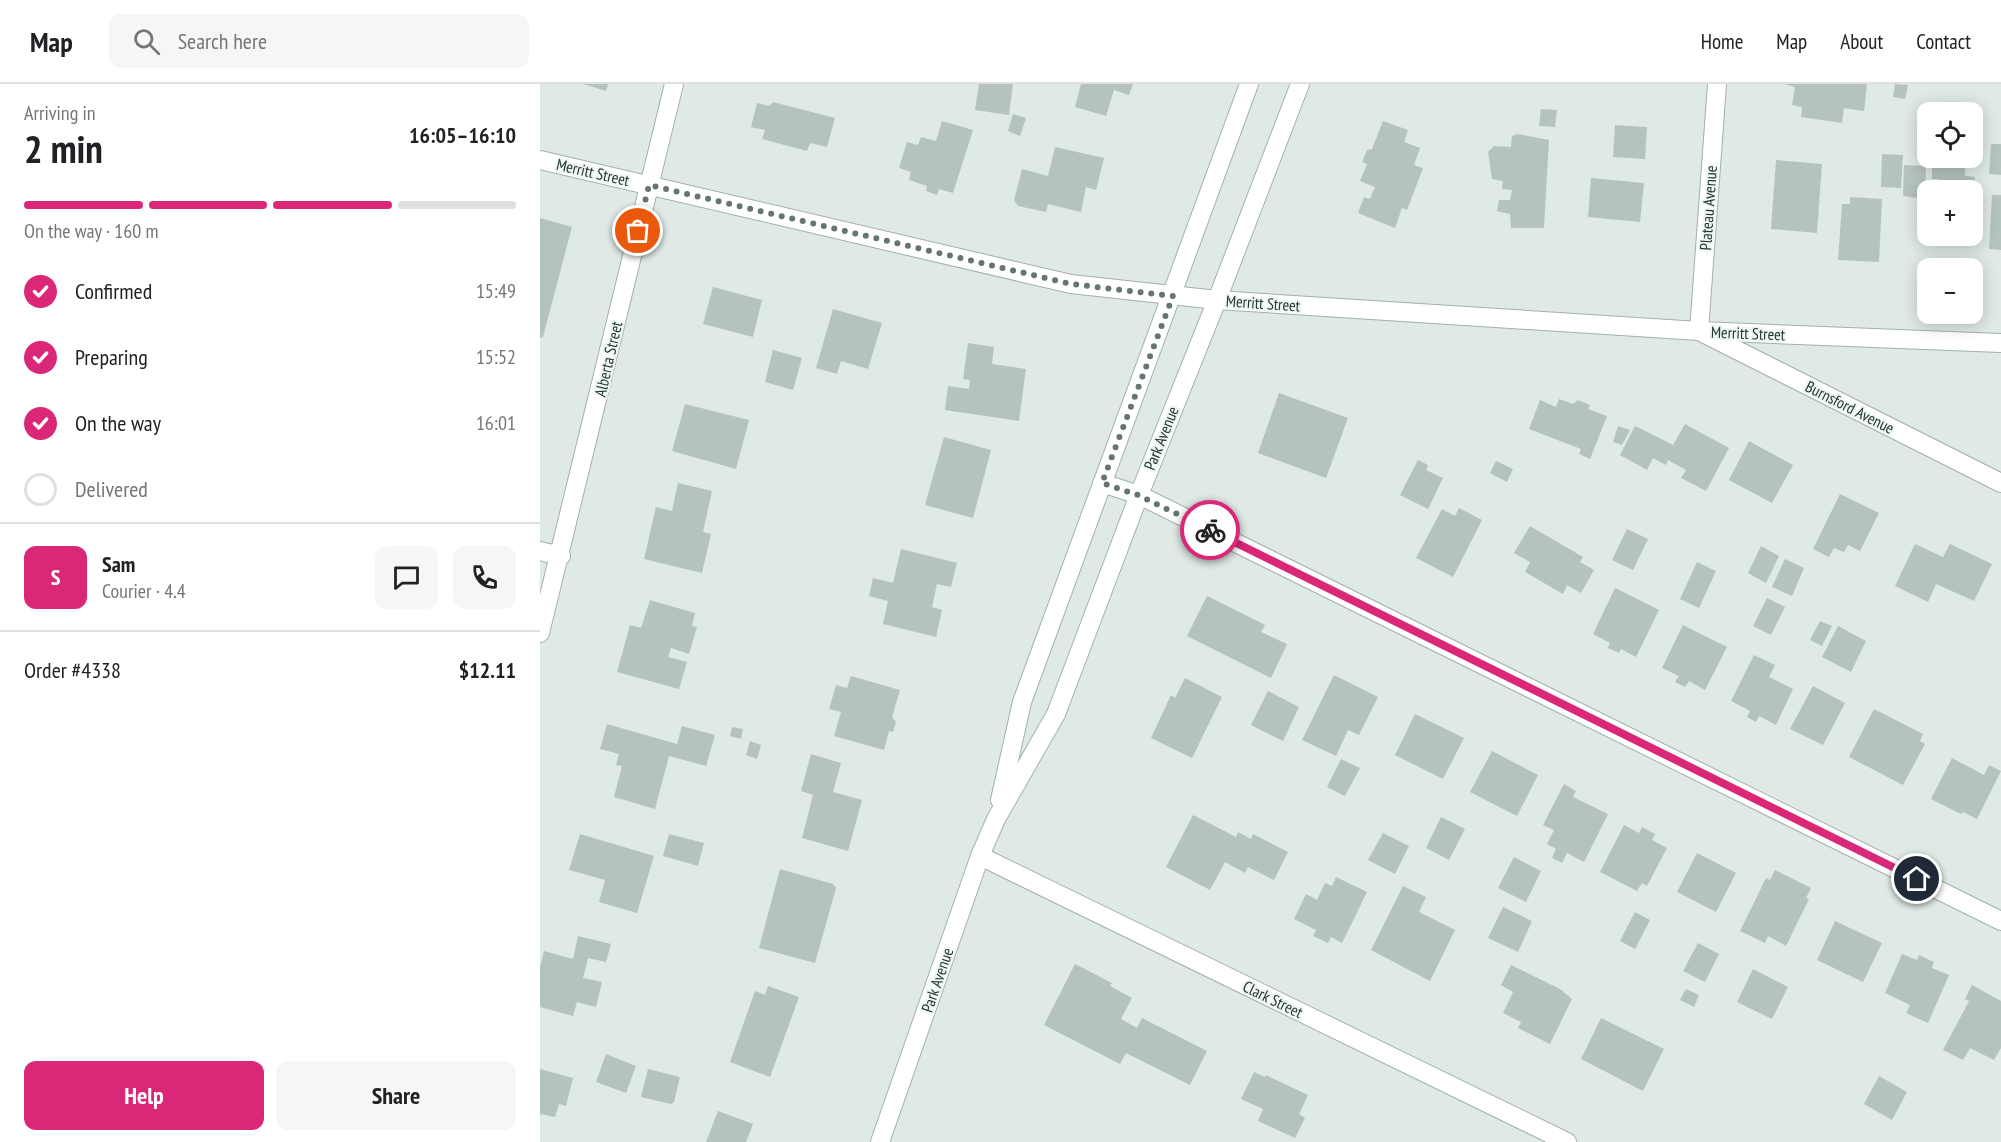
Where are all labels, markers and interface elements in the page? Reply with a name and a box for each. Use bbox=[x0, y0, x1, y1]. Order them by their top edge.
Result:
search box bbox=[109, 14, 529, 68]
text: Map bbox=[30, 23, 73, 60]
icon: search bbox=[130, 25, 163, 58]
text: Search here bbox=[178, 27, 267, 55]
text: Home bbox=[1701, 28, 1743, 55]
text: Map bbox=[1776, 28, 1807, 55]
text: About bbox=[1840, 28, 1883, 55]
text: Contact bbox=[1916, 28, 1971, 55]
text: Arriving in bbox=[24, 100, 96, 126]
map controls bbox=[1917, 102, 1983, 324]
button: locate bbox=[1917, 102, 1983, 168]
text: 16:05–16:10 bbox=[409, 121, 516, 149]
text: 2 min bbox=[24, 123, 103, 174]
street label: Merritt Street bbox=[555, 154, 632, 190]
street label: Plateau Avenue bbox=[1695, 165, 1721, 251]
button: + bbox=[1917, 180, 1983, 246]
pin bbox=[612, 205, 663, 256]
icon: bag bbox=[621, 214, 654, 247]
text: On the way · 160 m bbox=[24, 218, 159, 244]
button: − bbox=[1917, 258, 1983, 324]
icon: check bbox=[24, 275, 57, 308]
text: Confirmed bbox=[75, 277, 152, 305]
text: 15:49 bbox=[476, 278, 516, 304]
street label: Merritt Street bbox=[1225, 290, 1301, 316]
street label: Alberta Street bbox=[590, 319, 627, 399]
street label: Merritt Street bbox=[1710, 322, 1786, 344]
icon: check bbox=[24, 341, 57, 374]
text: Preparing bbox=[75, 343, 148, 371]
text: 15:52 bbox=[476, 344, 516, 370]
street label: Burnsford Avenue bbox=[1802, 376, 1898, 438]
street label: Park Avenue bbox=[1139, 403, 1183, 473]
icon: check bbox=[24, 407, 57, 440]
text: On the way bbox=[75, 409, 161, 437]
text: 16:01 bbox=[476, 410, 516, 436]
text: Delivered bbox=[75, 475, 148, 503]
courier bbox=[1180, 500, 1240, 560]
icon: bike bbox=[1194, 514, 1227, 547]
button: chat bbox=[375, 546, 438, 609]
button: phone bbox=[453, 546, 516, 609]
text: Sam bbox=[102, 550, 135, 578]
text: S bbox=[51, 563, 60, 591]
text: Courier · 4.4 bbox=[102, 578, 186, 604]
text: Order #4338 bbox=[24, 656, 121, 684]
text: $12.11 bbox=[459, 656, 516, 684]
pin bbox=[1891, 853, 1942, 904]
icon: home bbox=[1900, 862, 1933, 895]
street label: Park Avenue bbox=[917, 945, 957, 1015]
street label: Clark Street bbox=[1240, 976, 1307, 1022]
button: Help bbox=[24, 1061, 264, 1130]
button: Share bbox=[276, 1061, 516, 1130]

